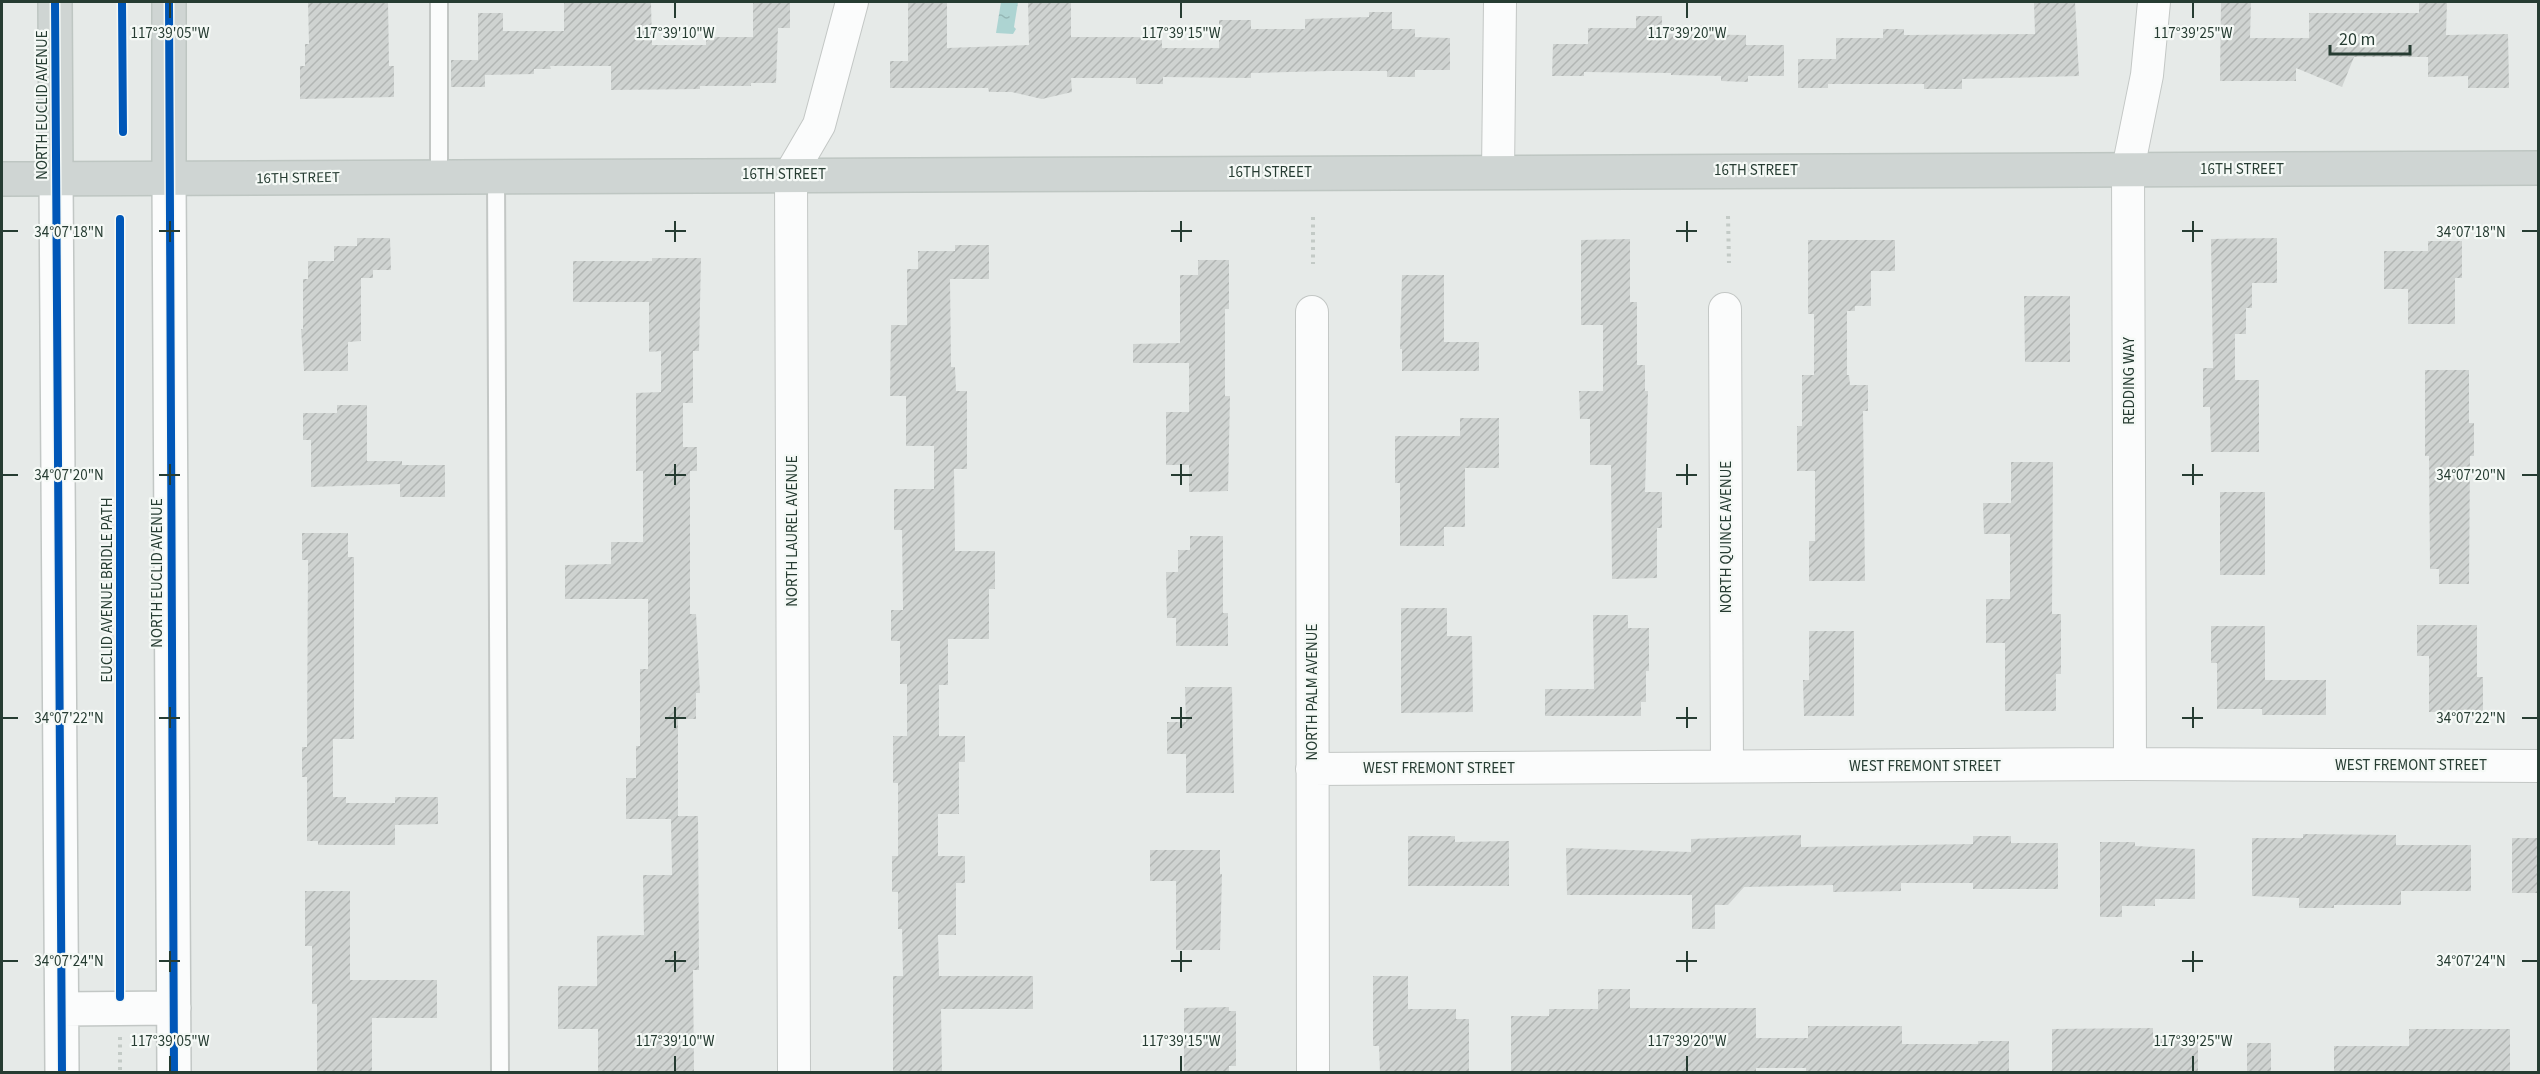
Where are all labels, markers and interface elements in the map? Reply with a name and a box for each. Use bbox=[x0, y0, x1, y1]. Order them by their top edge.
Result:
scale bar bbox=[2330, 18, 2410, 56]
text: 117°39'05"W bbox=[130, 23, 210, 44]
text: 117°39'10"W bbox=[635, 23, 715, 44]
text: 117°39'15"W bbox=[1141, 23, 1221, 44]
text: 117°39'20"W bbox=[1647, 23, 1727, 44]
text: 117°39'25"W bbox=[2153, 23, 2233, 44]
text: 20 m bbox=[2339, 27, 2375, 52]
street label: NORTH EUCLID AVENUE bbox=[32, 30, 53, 180]
street label: 16TH STREET bbox=[2200, 159, 2284, 180]
street label: 16TH STREET bbox=[1714, 160, 1798, 181]
street label: 16TH STREET bbox=[1228, 162, 1312, 183]
street label: 16TH STREET bbox=[742, 164, 826, 185]
street label: 16TH STREET bbox=[256, 167, 340, 189]
text: 34°07'18"N bbox=[34, 222, 104, 243]
text: 34°07'18"N bbox=[2436, 222, 2506, 243]
street label: REDDING WAY bbox=[2119, 336, 2140, 425]
street label: NORTH LAUREL AVENUE bbox=[782, 455, 803, 607]
street label: NORTH QUINCE AVENUE bbox=[1716, 461, 1737, 613]
text: 34°07'20"N bbox=[34, 465, 104, 486]
text: 34°07'20"N bbox=[2436, 465, 2506, 486]
street label: EUCLID AVENUE BRIDLE PATH bbox=[97, 497, 118, 683]
street label: NORTH EUCLID AVENUE bbox=[147, 498, 168, 648]
street label: NORTH PALM AVENUE bbox=[1302, 624, 1323, 760]
text: 34°07'22"N bbox=[34, 708, 104, 729]
text: 34°07'22"N bbox=[2436, 708, 2506, 729]
street label: WEST FREMONT STREET bbox=[2335, 755, 2487, 776]
street label: WEST FREMONT STREET bbox=[1849, 756, 2001, 777]
street label: WEST FREMONT STREET bbox=[1363, 758, 1515, 779]
text: 34°07'24"N bbox=[34, 951, 104, 972]
text: 34°07'24"N bbox=[2436, 951, 2506, 972]
text: 117°39'05"W bbox=[130, 1031, 210, 1052]
text: 117°39'10"W bbox=[635, 1031, 715, 1052]
text: 117°39'15"W bbox=[1141, 1031, 1221, 1052]
text: 117°39'20"W bbox=[1647, 1031, 1727, 1052]
text: 117°39'25"W bbox=[2153, 1031, 2233, 1052]

